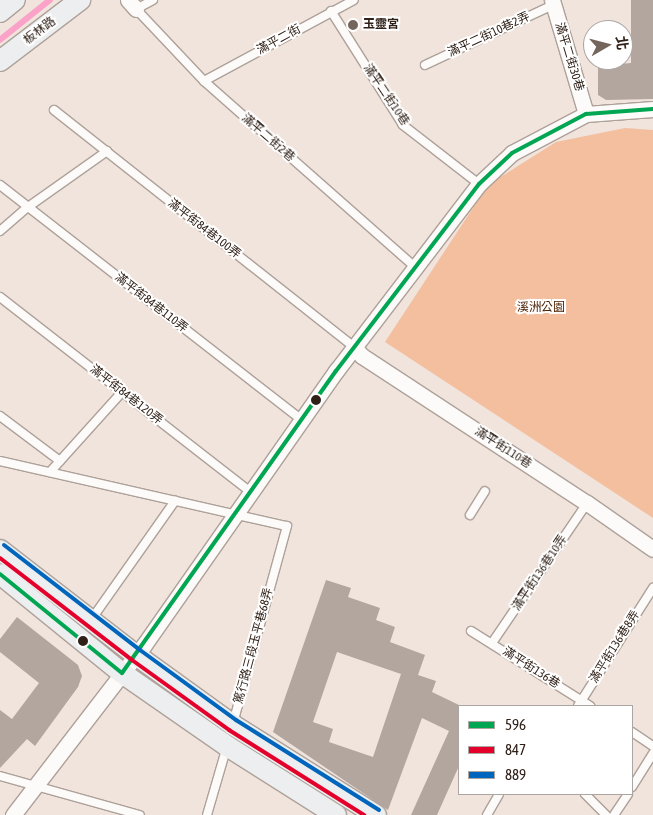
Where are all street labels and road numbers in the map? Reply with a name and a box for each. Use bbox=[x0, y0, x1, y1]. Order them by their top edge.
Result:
street label: 滿平二街10巷2弄 bbox=[446, 10, 532, 60]
street label: 板林路 bbox=[21, 14, 59, 48]
street label: 滿平二街30巷 bbox=[552, 21, 586, 93]
street label: 滿平二街 bbox=[255, 22, 303, 58]
street label: 滿平二街10巷 bbox=[360, 61, 412, 129]
street label: 滿平二街2巷 bbox=[239, 111, 297, 165]
street label: 滿平街84巷100弄 bbox=[165, 196, 243, 262]
street label: 滿平街84巷110弄 bbox=[112, 270, 190, 336]
street label: 滿平街84巷120弄 bbox=[87, 362, 165, 428]
street label: 滿平街110巷 bbox=[472, 424, 534, 472]
street label: 滿平街136巷10弄 bbox=[509, 532, 571, 614]
street label: 篤行路三段玉平巷68弄 bbox=[232, 587, 276, 705]
street label: 滿平街136巷8弄 bbox=[587, 608, 643, 686]
street label: 滿平街136巷 bbox=[500, 644, 562, 692]

